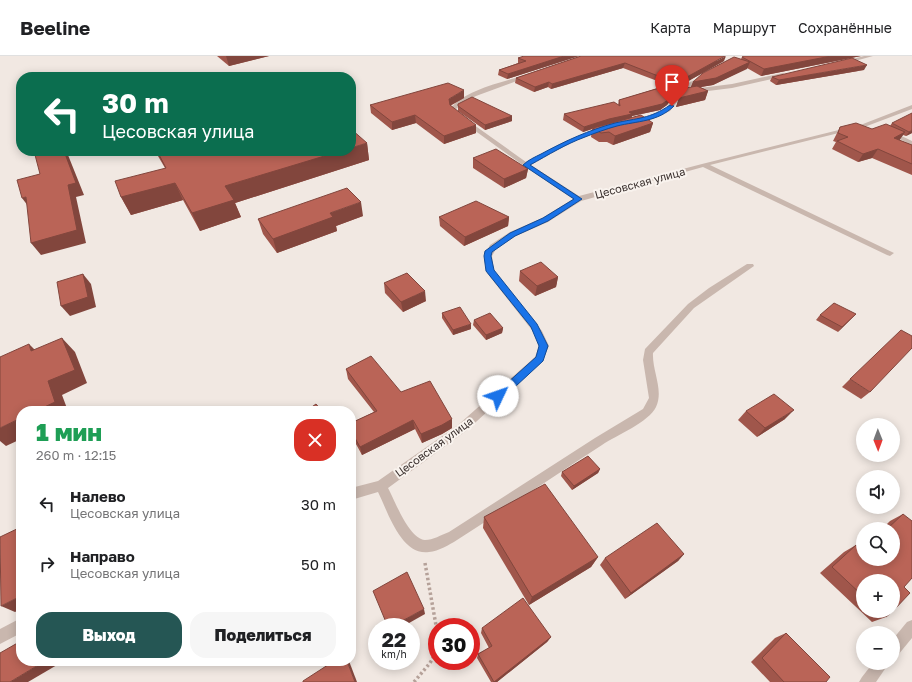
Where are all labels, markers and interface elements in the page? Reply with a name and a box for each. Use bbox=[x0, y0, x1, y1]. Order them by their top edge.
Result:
text: Beeline bbox=[20, 16, 90, 39]
text: Карта bbox=[650, 19, 691, 36]
text: Маршрут bbox=[713, 19, 776, 36]
text: Сохранённые bbox=[798, 19, 892, 36]
pin bbox=[655, 65, 689, 106]
icon: arrive bbox=[661, 71, 683, 93]
text: 30 m bbox=[102, 86, 169, 119]
icon: left bbox=[36, 88, 88, 140]
text: Цесовская улица bbox=[102, 120, 254, 142]
street label: Цесовская улица bbox=[593, 164, 687, 201]
position arrow bbox=[477, 375, 519, 417]
street label: Цесовская улица bbox=[392, 414, 475, 479]
text: 1 мин bbox=[36, 417, 102, 446]
north arrow bbox=[856, 418, 900, 462]
map controls bbox=[856, 418, 900, 670]
button: close bbox=[294, 419, 336, 461]
text: 260 m · 12:15 bbox=[36, 447, 116, 463]
button: sound bbox=[856, 470, 900, 514]
text: Налево bbox=[70, 487, 126, 505]
icon: left bbox=[36, 493, 58, 515]
text: 30 m bbox=[301, 495, 336, 513]
text: Цесовская улица bbox=[70, 505, 180, 521]
button: search bbox=[856, 522, 900, 566]
text: Направо bbox=[70, 547, 135, 565]
icon: right bbox=[36, 553, 58, 575]
text: 50 m bbox=[301, 555, 336, 573]
text: Цесовская улица bbox=[70, 565, 180, 581]
button: + bbox=[856, 574, 900, 618]
button: Выход bbox=[36, 612, 182, 658]
button: Поделиться bbox=[190, 612, 336, 658]
speed limit sign: 30 bbox=[428, 618, 480, 670]
button: − bbox=[856, 626, 900, 670]
text: 22 bbox=[382, 627, 406, 651]
text: km/h bbox=[381, 648, 407, 660]

